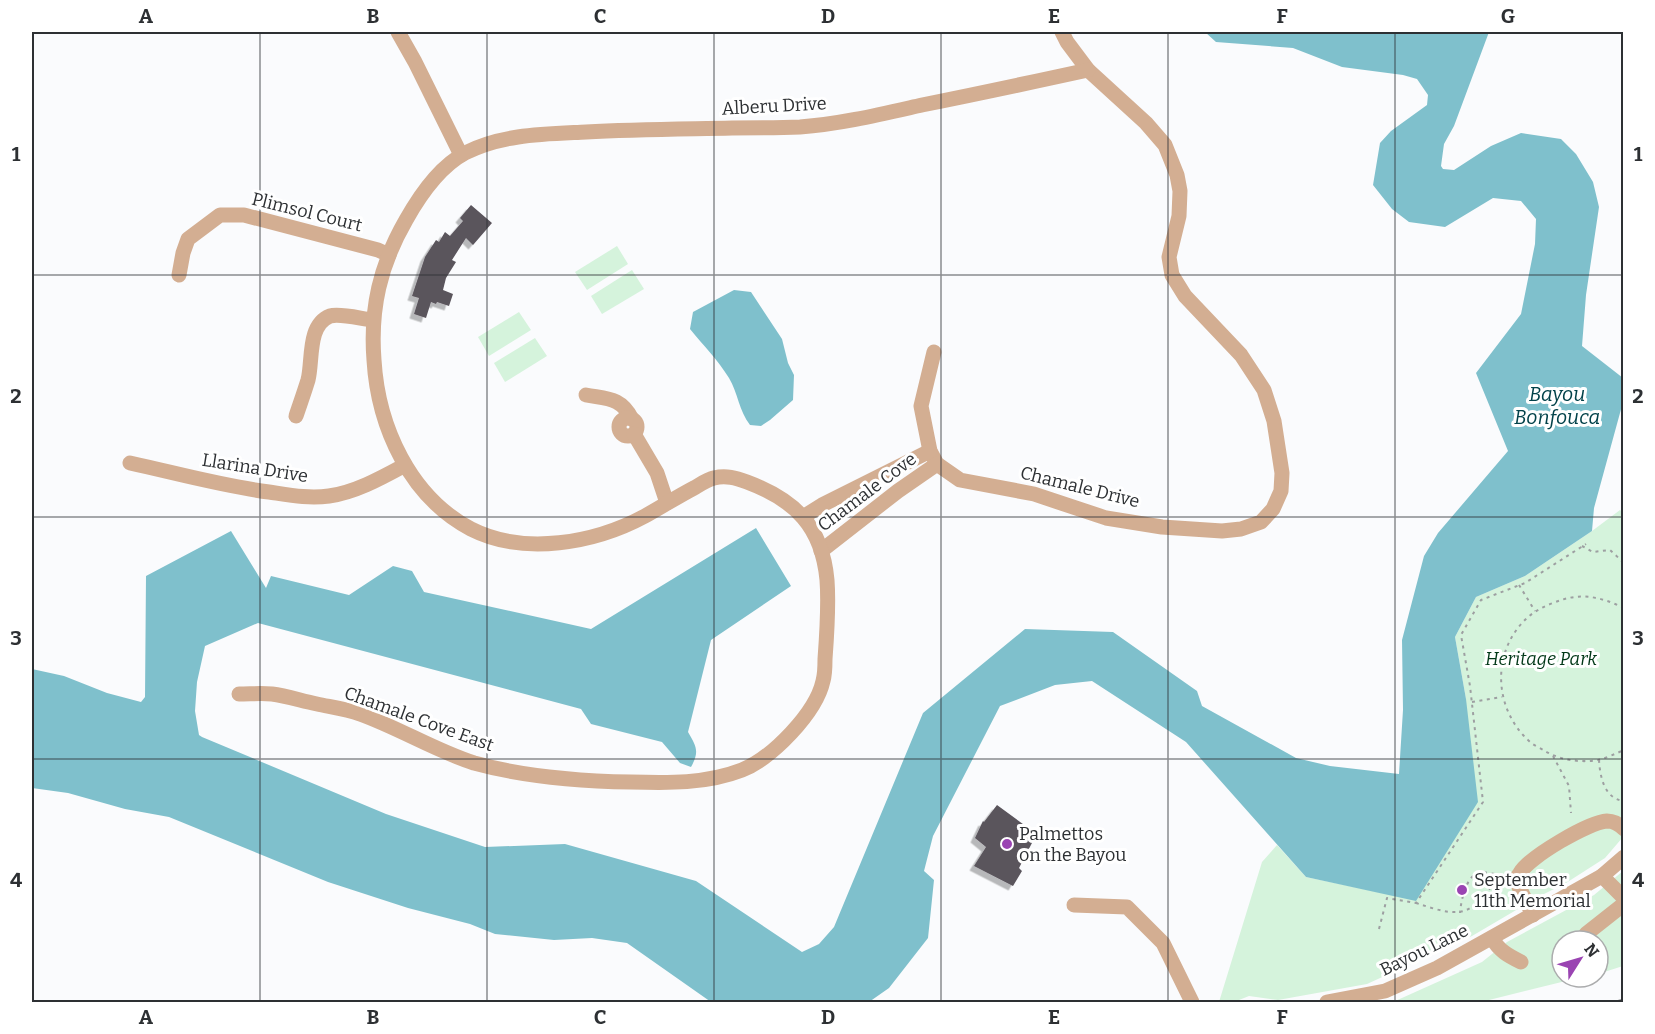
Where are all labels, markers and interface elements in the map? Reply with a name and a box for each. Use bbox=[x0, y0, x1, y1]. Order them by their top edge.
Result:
text: A bbox=[139, 4, 154, 28]
text: B bbox=[367, 4, 380, 28]
text: C bbox=[594, 4, 606, 28]
text: D bbox=[821, 4, 835, 28]
text: E bbox=[1048, 4, 1060, 28]
text: F bbox=[1276, 4, 1288, 28]
text: G bbox=[1501, 4, 1515, 28]
street label: Alberu Drive bbox=[721, 92, 827, 120]
text: 1 bbox=[12, 142, 21, 166]
text: 1 bbox=[1634, 142, 1643, 166]
street label: Plimsol Court bbox=[249, 188, 365, 236]
water label: Bayou Bonfouca bbox=[1514, 382, 1600, 430]
text: 2 bbox=[10, 384, 22, 408]
text: 2 bbox=[1632, 384, 1644, 408]
street label: Chamale Cove bbox=[813, 448, 921, 536]
street label: Llarina Drive bbox=[200, 449, 310, 487]
street label: Chamale Drive bbox=[1018, 462, 1142, 512]
text: 3 bbox=[10, 626, 22, 650]
text: 3 bbox=[1632, 626, 1644, 650]
park label: Heritage Park bbox=[1485, 648, 1597, 670]
street label: Chamale Cove East bbox=[341, 682, 497, 756]
place label: Palmettos on the Bayou bbox=[1019, 823, 1126, 866]
marker: Palmettos on the Bayou bbox=[1000, 837, 1014, 851]
text: 4 bbox=[10, 868, 22, 892]
text: 4 bbox=[1632, 868, 1644, 892]
place label: September 11th Memorial bbox=[1474, 869, 1591, 912]
marker: September 11th Memorial bbox=[1455, 883, 1469, 897]
street label: Bayou Lane bbox=[1376, 919, 1472, 981]
north arrow bbox=[1550, 929, 1610, 989]
text: N bbox=[1580, 940, 1603, 961]
text: A bbox=[139, 1005, 154, 1029]
text: B bbox=[367, 1005, 380, 1029]
text: C bbox=[594, 1005, 606, 1029]
text: D bbox=[821, 1005, 835, 1029]
text: E bbox=[1048, 1005, 1060, 1029]
text: F bbox=[1276, 1005, 1288, 1029]
text: G bbox=[1501, 1005, 1515, 1029]

